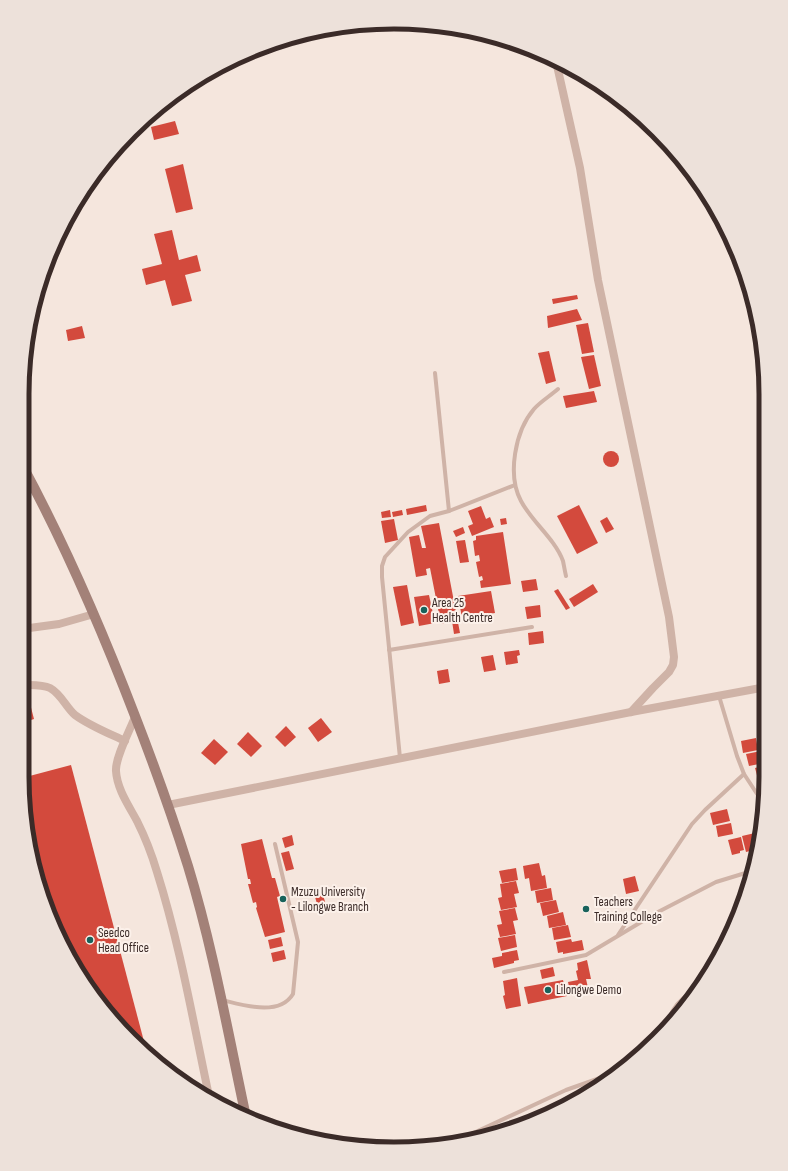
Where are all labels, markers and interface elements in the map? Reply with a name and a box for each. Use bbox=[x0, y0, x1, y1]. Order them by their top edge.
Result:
place label: Area 25 Health Centre bbox=[431, 595, 493, 626]
marker: Area 25 Health Centre bbox=[419, 605, 429, 615]
place label: Mzuzu University - Lilongwe Branch bbox=[291, 884, 369, 915]
marker: Mzuzu University - Lilongwe Branch bbox=[278, 894, 288, 904]
place label: Teachers Training College bbox=[594, 894, 662, 925]
marker: Teachers Training College bbox=[581, 904, 591, 914]
place label: Seedco Head Office bbox=[98, 925, 149, 956]
marker: Seedco Head Office bbox=[85, 935, 95, 945]
place label: Lilongwe Demo bbox=[556, 982, 622, 998]
marker: Lilongwe Demo bbox=[543, 985, 553, 995]

